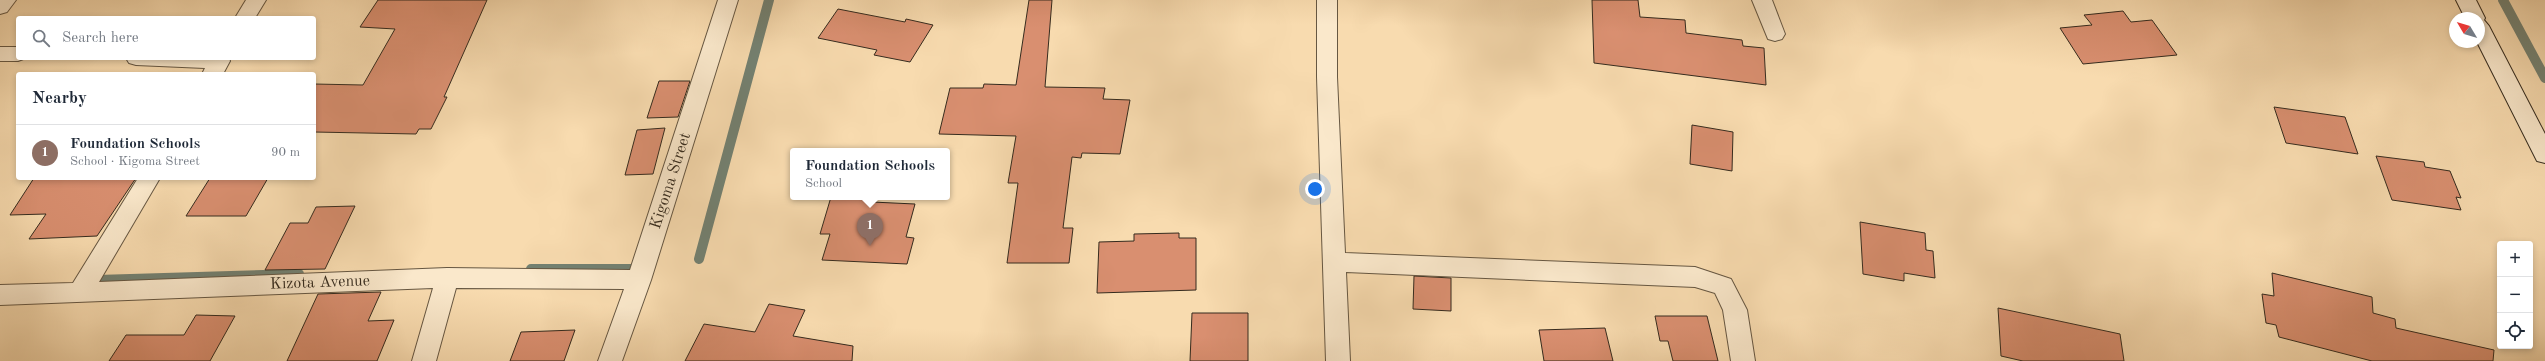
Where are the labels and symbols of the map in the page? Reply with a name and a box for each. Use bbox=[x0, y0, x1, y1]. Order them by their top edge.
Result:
north arrow bbox=[2449, 12, 2485, 48]
street label: Kigoma Street bbox=[648, 130, 694, 231]
your location bbox=[1305, 179, 1325, 199]
pin: 1 bbox=[857, 213, 883, 246]
street label: Kizota Avenue bbox=[270, 273, 370, 293]

